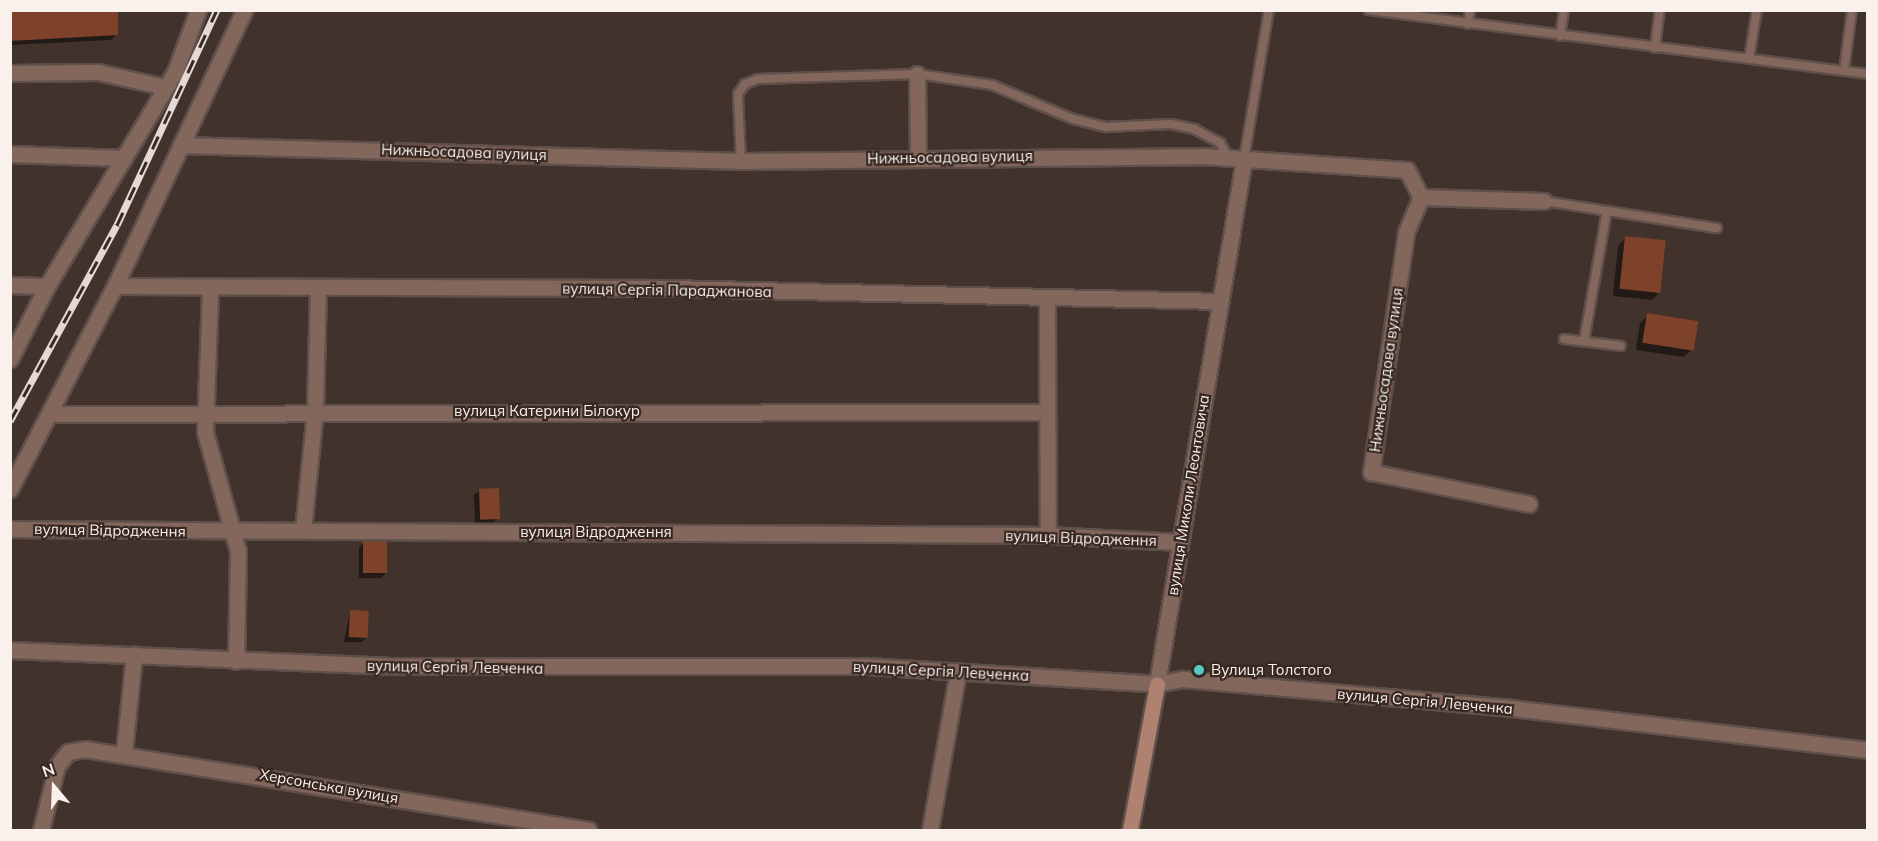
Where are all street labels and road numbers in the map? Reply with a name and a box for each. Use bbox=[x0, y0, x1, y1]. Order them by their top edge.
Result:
street label: Нижньосадова вулиця bbox=[381, 140, 547, 164]
street label: Нижньосадова вулиця bbox=[867, 147, 1033, 167]
street label: вулиця Сергія Параджанова bbox=[562, 279, 772, 301]
street label: Нижньосадова вулиця bbox=[1366, 287, 1406, 453]
street label: вулиця Миколи Леонтовича bbox=[1163, 393, 1213, 597]
street label: вулиця Катерини Білокур bbox=[454, 402, 640, 420]
street label: вулиця Відродження bbox=[34, 520, 186, 540]
street label: вулиця Відродження bbox=[520, 523, 672, 541]
street label: вулиця Відродження bbox=[1005, 526, 1157, 550]
street label: вулиця Сергія Левченка bbox=[367, 656, 543, 678]
street label: вулиця Сергія Левченка bbox=[853, 657, 1029, 685]
street label: вулиця Сергія Левченка bbox=[1336, 684, 1514, 718]
street label: Херсонська вулиця bbox=[258, 765, 400, 807]

